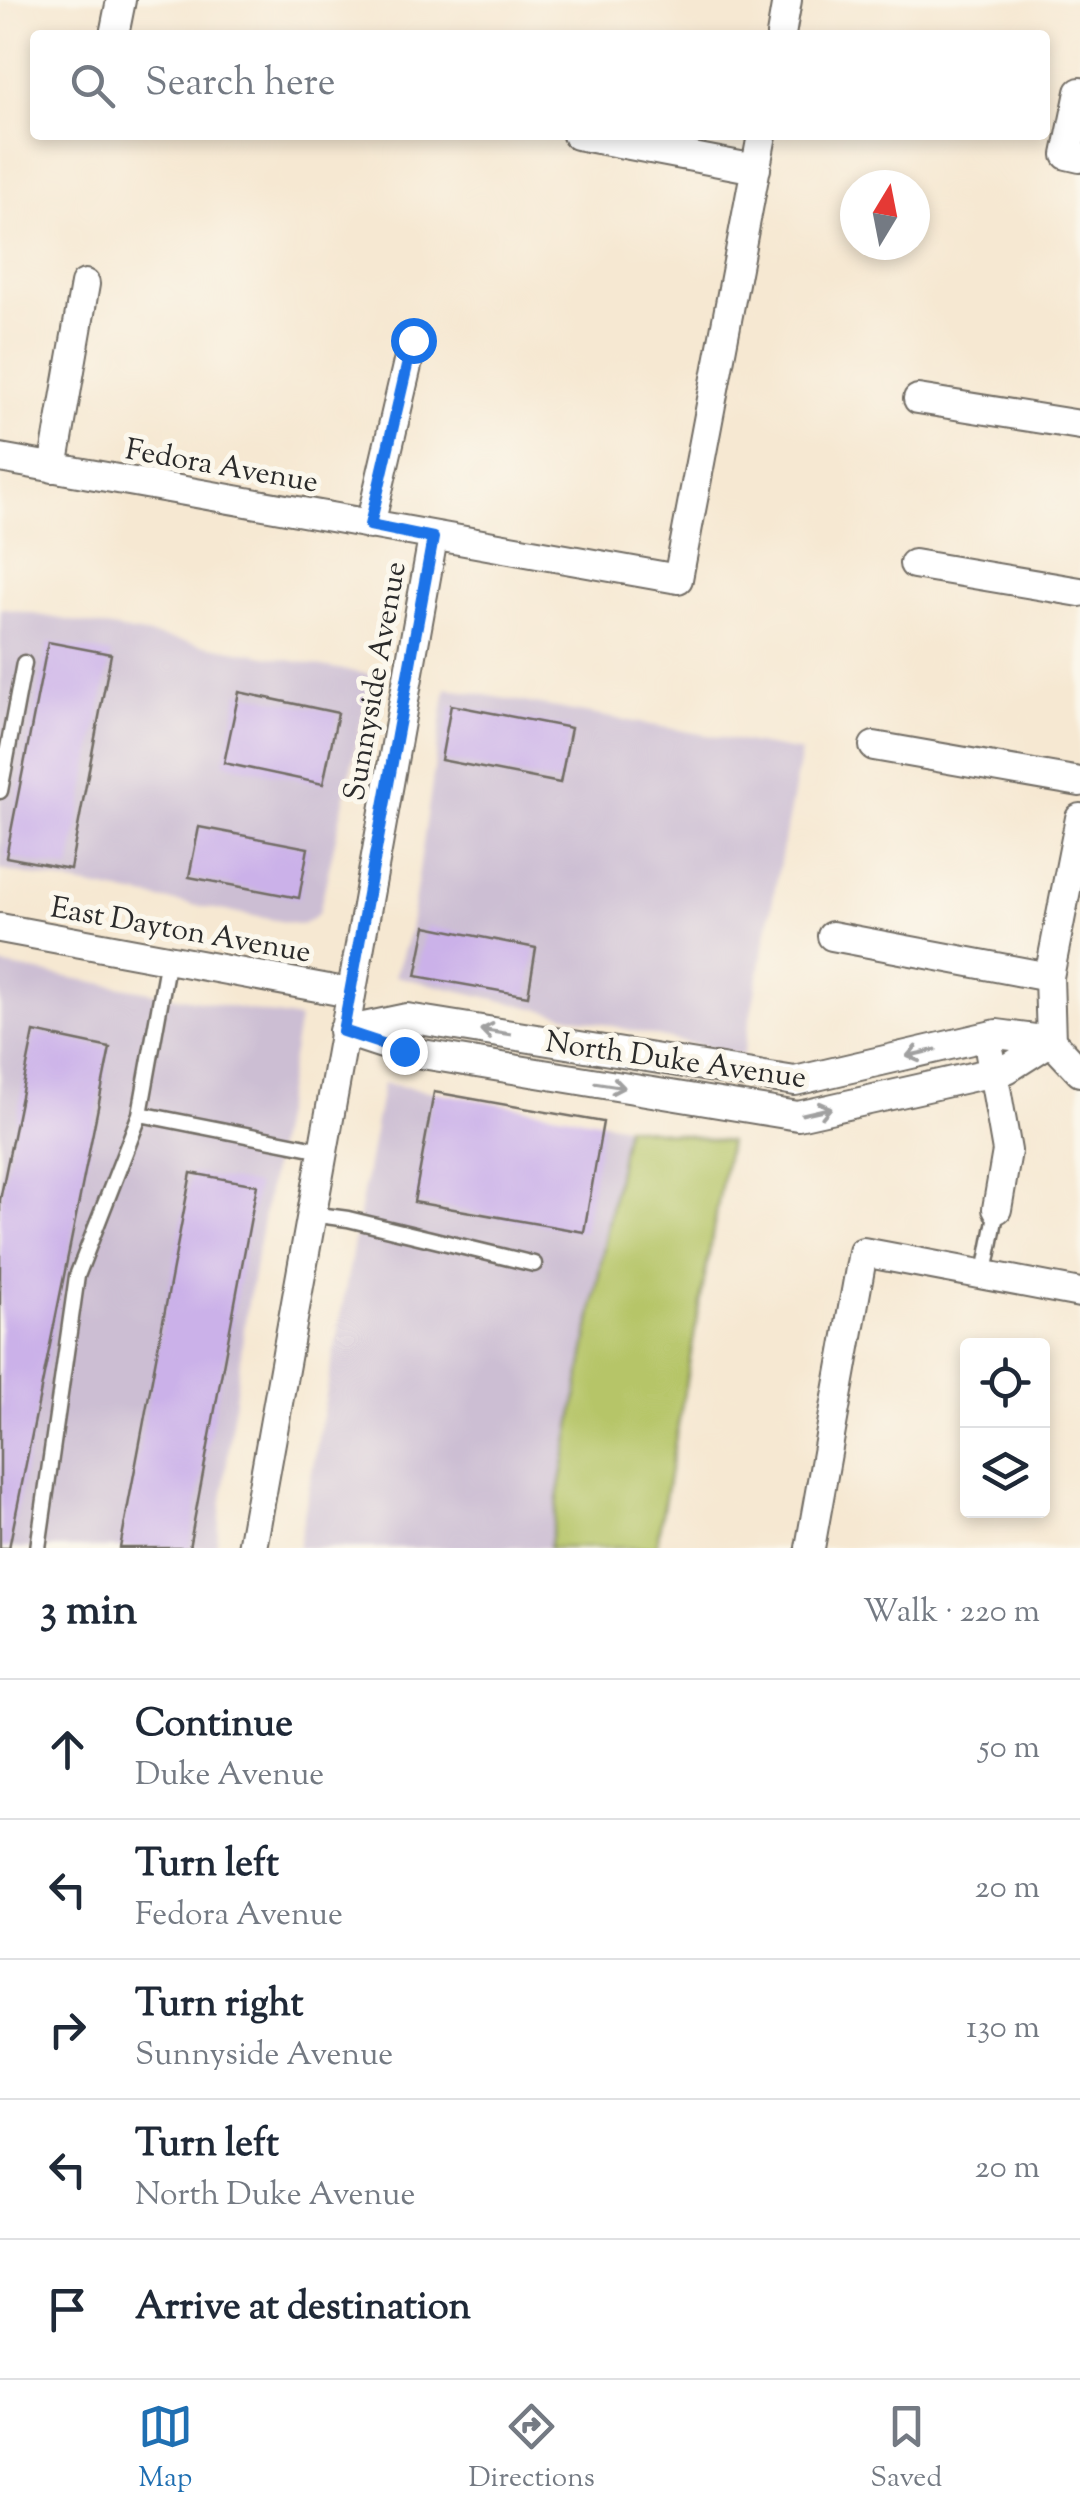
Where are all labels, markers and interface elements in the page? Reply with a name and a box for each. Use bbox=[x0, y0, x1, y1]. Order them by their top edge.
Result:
search box bbox=[30, 30, 1050, 140]
icon: search bbox=[65, 58, 120, 113]
text: Search here bbox=[145, 58, 336, 112]
north arrow bbox=[840, 170, 930, 260]
route start bbox=[391, 318, 437, 364]
street label: Fedora Avenue bbox=[122, 429, 321, 506]
street label: Sunnyside Avenue bbox=[334, 558, 419, 804]
street label: East Dayton Avenue bbox=[47, 887, 314, 976]
one-way arrow bbox=[480, 1022, 512, 1041]
street label: North Duke Avenue bbox=[543, 1022, 809, 1101]
route end bbox=[382, 1029, 428, 1075]
one-way arrow bbox=[906, 1045, 938, 1063]
one-way arrow bbox=[593, 1076, 626, 1095]
one-way arrow bbox=[800, 1101, 832, 1120]
map controls bbox=[960, 1338, 1050, 1518]
button: locate bbox=[960, 1338, 1050, 1428]
button: layers bbox=[960, 1428, 1050, 1518]
text: 3 min bbox=[40, 1583, 137, 1643]
text: Walk · 220 m bbox=[863, 1590, 1040, 1636]
text: Continue bbox=[135, 1699, 293, 1753]
icon: ahead bbox=[40, 1722, 95, 1777]
text: 50 m bbox=[979, 1726, 1040, 1772]
text: Duke Avenue bbox=[135, 1753, 324, 1799]
text: Turn left bbox=[135, 1839, 279, 1893]
icon: left bbox=[40, 1862, 95, 1917]
text: 20 m bbox=[975, 1866, 1040, 1912]
text: Fedora Avenue bbox=[135, 1893, 343, 1939]
text: Turn right bbox=[135, 1979, 303, 2033]
icon: right bbox=[40, 2002, 95, 2057]
text: 130 m bbox=[966, 2006, 1040, 2052]
text: Sunnyside Avenue bbox=[135, 2033, 393, 2079]
text: Turn left bbox=[135, 2119, 279, 2173]
icon: left bbox=[40, 2142, 95, 2197]
text: 20 m bbox=[975, 2146, 1040, 2192]
text: North Duke Avenue bbox=[135, 2173, 415, 2219]
icon: arrive bbox=[40, 2282, 95, 2337]
text: Arrive at destination bbox=[135, 2282, 471, 2336]
tab: Map bbox=[138, 2399, 193, 2499]
tab: Directions bbox=[468, 2399, 595, 2499]
tab: Saved bbox=[870, 2399, 942, 2499]

